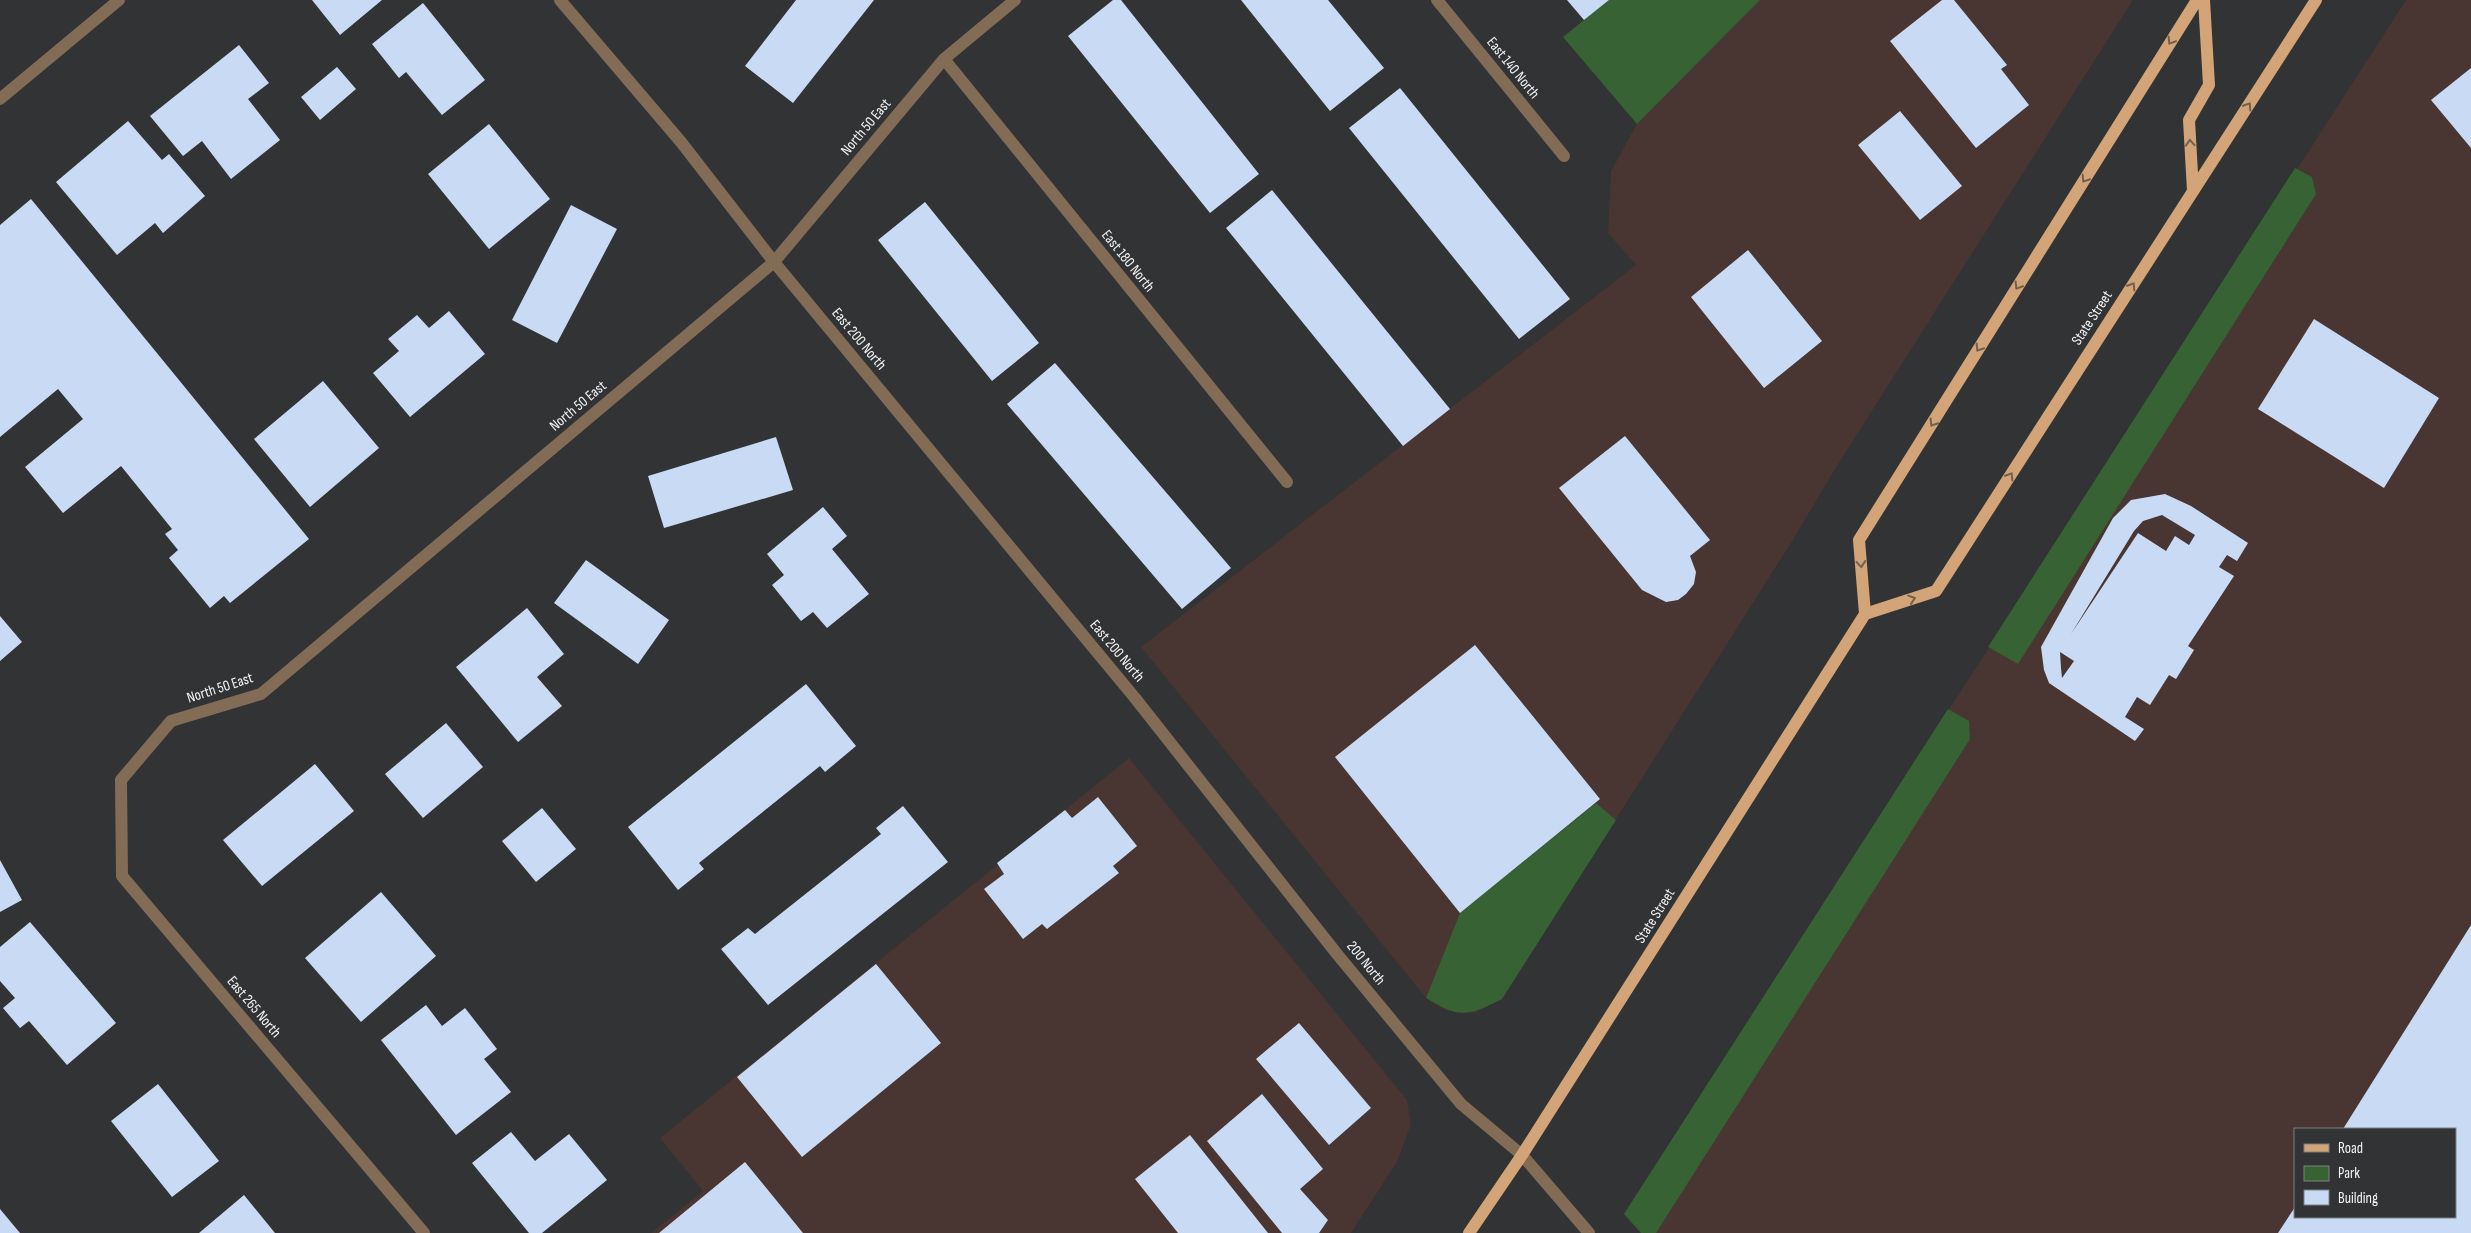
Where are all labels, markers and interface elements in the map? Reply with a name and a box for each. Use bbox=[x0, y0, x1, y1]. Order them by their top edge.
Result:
street label: East 140 North bbox=[1482, 33, 1544, 103]
one-way arrow bbox=[2168, 36, 2177, 45]
street label: North 50 East bbox=[837, 94, 896, 159]
one-way arrow bbox=[2242, 102, 2251, 112]
one-way arrow bbox=[2185, 138, 2196, 146]
one-way arrow bbox=[2082, 174, 2092, 183]
street label: East 180 North bbox=[1097, 226, 1159, 296]
one-way arrow bbox=[2014, 281, 2024, 290]
one-way arrow bbox=[2126, 283, 2135, 292]
street label: State Street bbox=[2067, 287, 2117, 349]
street label: East 200 North bbox=[827, 304, 891, 374]
one-way arrow bbox=[1976, 343, 1986, 352]
street label: North 50 East bbox=[546, 376, 611, 435]
one-way arrow bbox=[1929, 417, 1939, 426]
one-way arrow bbox=[2004, 473, 2013, 482]
one-way arrow bbox=[1855, 560, 1866, 568]
one-way arrow bbox=[1907, 595, 1915, 605]
street label: East 200 North bbox=[1085, 616, 1149, 686]
street label: North 50 East bbox=[184, 668, 256, 708]
street label: State Street bbox=[1631, 885, 1680, 947]
street label: 200 North bbox=[1342, 937, 1390, 989]
street label: East 265 North bbox=[223, 972, 285, 1042]
legend bbox=[2294, 1128, 2456, 1218]
text: Road bbox=[2338, 1139, 2363, 1158]
text: Park bbox=[2338, 1164, 2360, 1183]
text: Building bbox=[2338, 1189, 2378, 1208]

